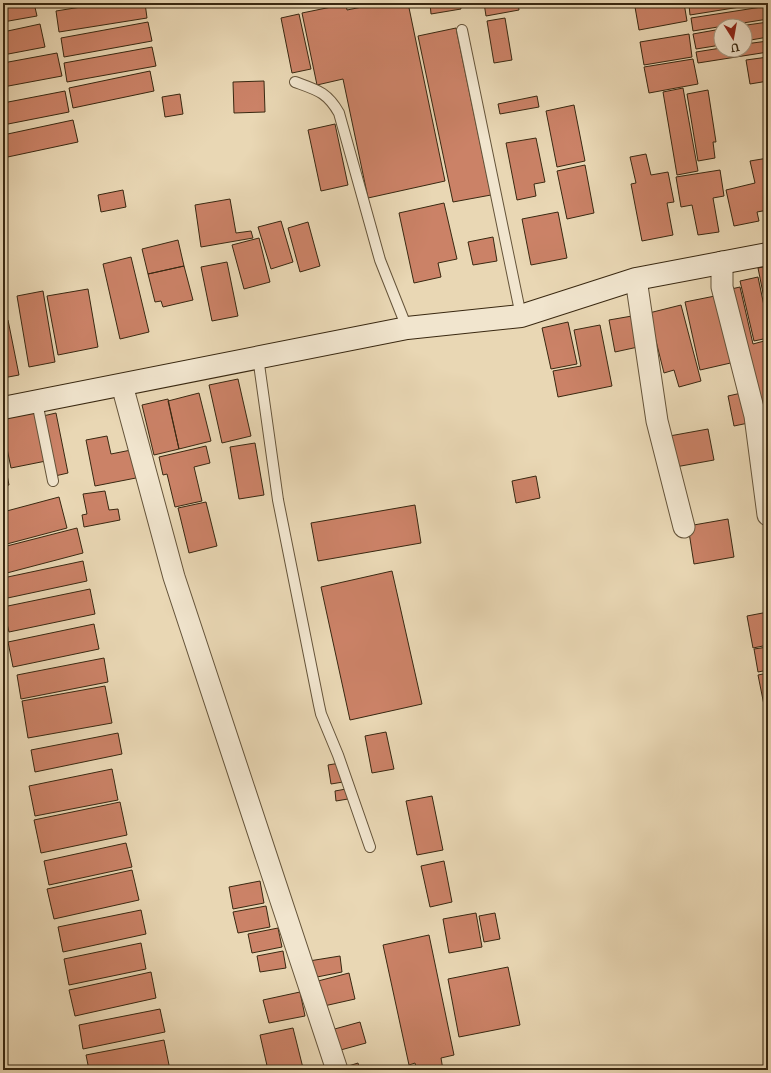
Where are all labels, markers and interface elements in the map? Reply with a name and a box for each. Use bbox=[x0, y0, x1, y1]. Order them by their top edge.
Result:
north arrow bbox=[713, 18, 753, 58]
text: U bbox=[729, 40, 740, 55]

